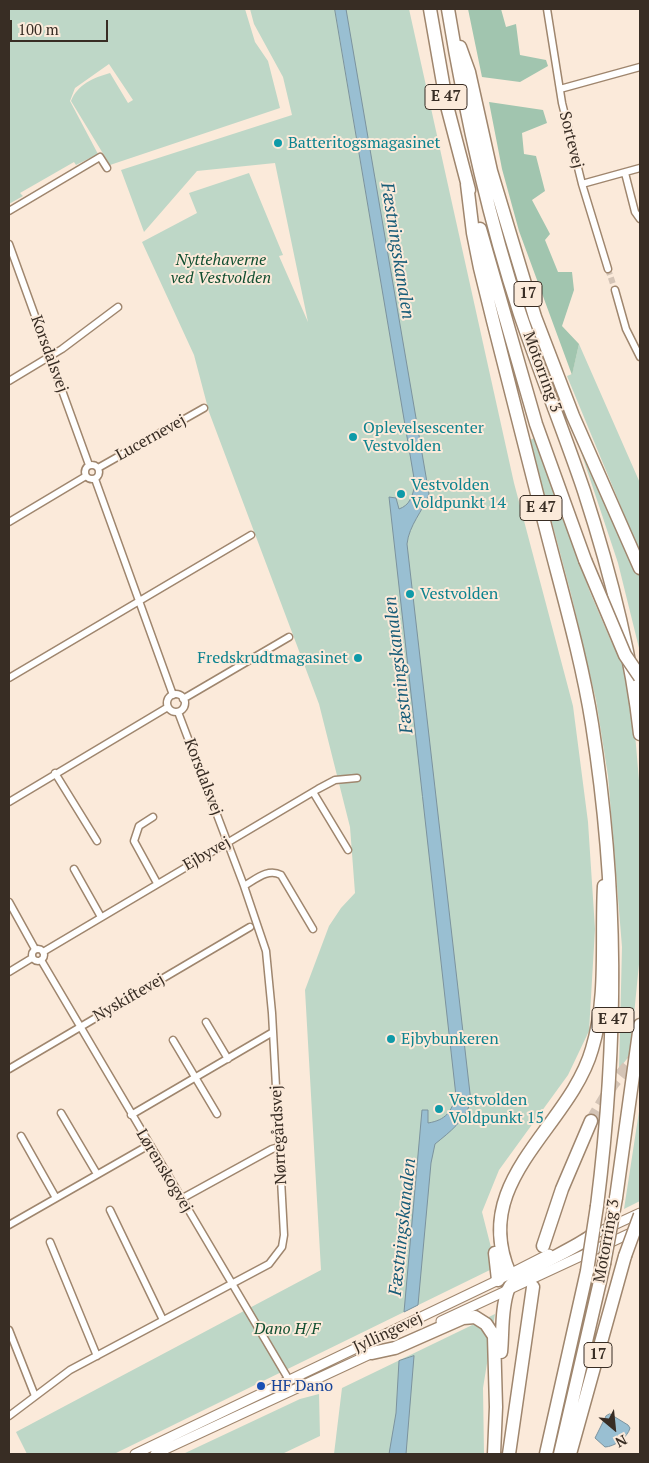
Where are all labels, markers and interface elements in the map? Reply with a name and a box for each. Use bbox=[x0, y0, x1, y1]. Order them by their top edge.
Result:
scale bar bbox=[12, 10, 110, 42]
text: 100 m bbox=[18, 19, 59, 39]
road number: E 47 bbox=[425, 84, 467, 110]
street label: Sortevej bbox=[555, 110, 587, 170]
place label: Batteritogsmagasinet bbox=[288, 133, 441, 153]
marker: Batteritogsmagasinet bbox=[272, 137, 284, 149]
water label: Fæstningskanalen bbox=[376, 181, 418, 321]
park label: Nyttehaverne ved Vestvolden bbox=[171, 250, 271, 288]
road number: 17 bbox=[514, 282, 542, 306]
street label: Korsdalsvej bbox=[26, 313, 72, 395]
street label: Motorring 3 bbox=[518, 329, 566, 415]
street label: Lucernevej bbox=[113, 411, 189, 465]
place label: Oplevelsescenter Vestvolden bbox=[363, 418, 484, 456]
marker: Oplevelsescenter Vestvolden bbox=[347, 431, 359, 443]
place label: Vestvolden Voldpunkt 14 bbox=[411, 475, 506, 513]
marker: Vestvolden Voldpunkt 14 bbox=[395, 488, 407, 500]
road number: E 47 bbox=[520, 496, 562, 520]
place label: Vestvolden bbox=[420, 584, 498, 604]
marker: Vestvolden bbox=[404, 588, 416, 600]
water label: Fæstningskanalen bbox=[380, 595, 418, 735]
place label: Fredskrudtmagasinet bbox=[197, 648, 348, 668]
marker: Fredskrudtmagasinet bbox=[352, 652, 364, 664]
street label: Korsdalsvej bbox=[180, 736, 226, 818]
street label: Ejbyvej bbox=[180, 833, 234, 875]
street label: Nyskiftevej bbox=[90, 970, 168, 1026]
road number: E 47 bbox=[592, 1008, 634, 1032]
place label: Ejbybunkeren bbox=[401, 1029, 499, 1049]
marker: Ejbybunkeren bbox=[385, 1033, 397, 1045]
street label: Nørregårdsvej bbox=[267, 1085, 291, 1185]
place label: Vestvolden Voldpunkt 15 bbox=[449, 1090, 544, 1128]
marker: Vestvolden Voldpunkt 15 bbox=[433, 1103, 445, 1115]
street label: Lørenskogvej bbox=[132, 1126, 196, 1216]
water label: Fæstningskanalen bbox=[385, 1157, 421, 1297]
street label: Motorring 3 bbox=[590, 1198, 624, 1284]
street label: Jyllingevej bbox=[350, 1309, 426, 1357]
park label: Dano H/F bbox=[254, 1319, 320, 1339]
road number: 17 bbox=[584, 1342, 612, 1368]
place label: HF Dano bbox=[271, 1376, 333, 1396]
marker: HF Dano bbox=[255, 1380, 267, 1392]
north arrow bbox=[589, 1403, 639, 1453]
text: N bbox=[612, 1431, 630, 1453]

